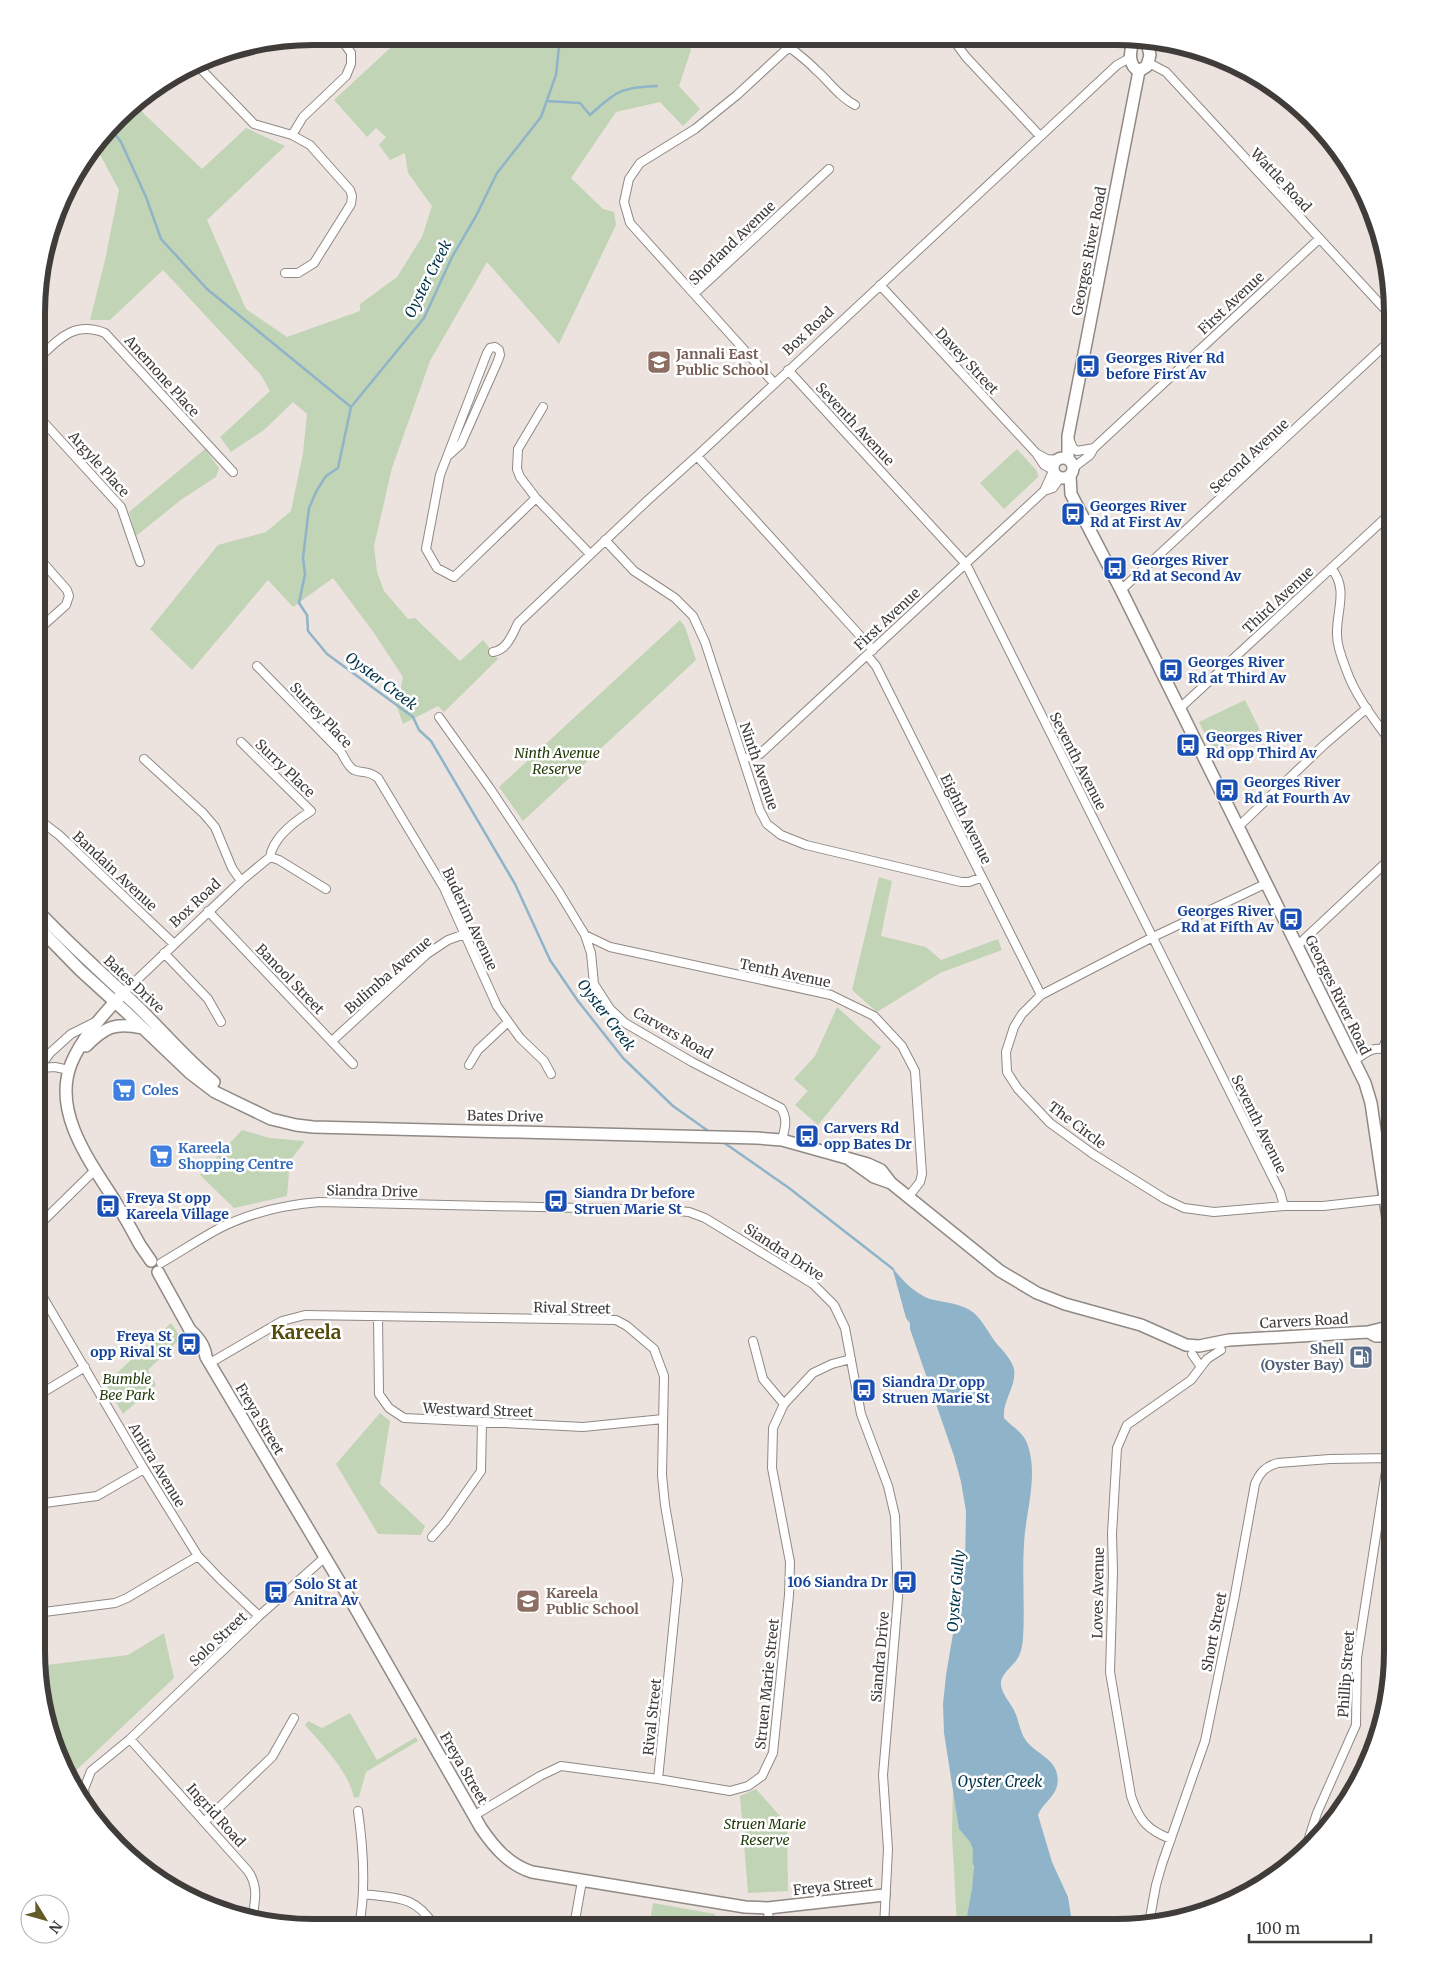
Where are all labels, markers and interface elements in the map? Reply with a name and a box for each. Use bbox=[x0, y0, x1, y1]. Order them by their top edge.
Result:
street label: Wattle Road bbox=[1246, 144, 1316, 216]
street label: Georges River Road bbox=[1068, 184, 1110, 317]
street label: Shorland Avenue bbox=[685, 197, 779, 289]
water label: Oyster Creek bbox=[400, 236, 456, 321]
street label: First Avenue bbox=[1194, 268, 1268, 338]
street label: Box Road bbox=[779, 302, 838, 359]
street label: Davey Street bbox=[932, 324, 1003, 398]
street label: Anemone Place bbox=[120, 331, 203, 420]
place label: Jannali East Public School bbox=[675, 345, 769, 379]
school or university icon: Jannali East Public School bbox=[646, 349, 672, 375]
place label: Georges River Rd before First Av bbox=[1106, 349, 1225, 383]
bus stop icon: Georges River Rd before First Av bbox=[1075, 353, 1101, 379]
street label: Seventh Avenue bbox=[812, 379, 898, 469]
street label: Second Avenue bbox=[1206, 415, 1292, 497]
street label: Argyle Place bbox=[64, 427, 133, 501]
place label: Georges River Rd at First Av bbox=[1090, 497, 1187, 531]
bus stop icon: Georges River Rd at First Av bbox=[1060, 501, 1086, 527]
place label: Georges River Rd at Second Av bbox=[1132, 551, 1242, 585]
bus stop icon: Georges River Rd at Second Av bbox=[1102, 555, 1128, 581]
street label: Third Avenue bbox=[1239, 563, 1317, 637]
street label: First Avenue bbox=[850, 584, 924, 654]
water label: Oyster Creek bbox=[342, 647, 422, 714]
place label: Georges River Rd at Third Av bbox=[1188, 653, 1287, 687]
bus stop icon: Georges River Rd at Third Av bbox=[1158, 657, 1184, 683]
street label: Surrey Place bbox=[286, 679, 356, 751]
street label: Seventh Avenue bbox=[1046, 709, 1110, 813]
street label: Ninth Avenue bbox=[736, 720, 782, 812]
place label: Georges River Rd opp Third Av bbox=[1206, 728, 1318, 762]
bus stop icon: Georges River Rd opp Third Av bbox=[1175, 732, 1201, 758]
street label: Surry Place bbox=[251, 735, 319, 801]
park label: Ninth Avenue Reserve bbox=[514, 744, 600, 778]
street label: Eighth Avenue bbox=[937, 771, 995, 867]
place label: Georges River Rd at Fourth Av bbox=[1244, 773, 1351, 807]
bus stop icon: Georges River Rd at Fourth Av bbox=[1214, 777, 1240, 803]
street label: Bandain Avenue bbox=[69, 827, 161, 915]
street label: Buderim Avenue bbox=[438, 865, 502, 973]
street label: Box Road bbox=[166, 874, 225, 931]
place label: Georges River Rd at Fifth Av bbox=[1178, 902, 1275, 936]
bus stop icon: Georges River Rd at Fifth Av bbox=[1278, 906, 1304, 932]
street label: Bulimba Avenue bbox=[341, 932, 435, 1018]
street label: Georges River Road bbox=[1301, 932, 1375, 1058]
street label: Banool Street bbox=[252, 940, 328, 1018]
street label: Bates Drive bbox=[100, 951, 168, 1017]
street label: Tenth Avenue bbox=[738, 955, 832, 991]
water label: Oyster Creek bbox=[573, 975, 640, 1055]
street label: Carvers Road bbox=[630, 1003, 716, 1063]
street label: Seventh Avenue bbox=[1227, 1072, 1291, 1176]
supermarket icon: Coles bbox=[111, 1077, 137, 1103]
place label: Coles bbox=[142, 1081, 179, 1099]
street label: The Circle bbox=[1045, 1097, 1109, 1153]
street label: Bates Drive bbox=[467, 1106, 543, 1126]
place label: Carvers Rd opp Bates Dr bbox=[824, 1119, 912, 1153]
bus stop icon: Carvers Rd opp Bates Dr bbox=[794, 1123, 820, 1149]
place label: Kareela Shopping Centre bbox=[178, 1139, 294, 1173]
supermarket icon: Kareela Shopping Centre bbox=[148, 1143, 174, 1169]
street label: Siandra Drive bbox=[326, 1181, 418, 1201]
place label: Siandra Dr before Struen Marie St bbox=[574, 1184, 695, 1218]
bus stop icon: Siandra Dr before Struen Marie St bbox=[543, 1188, 569, 1214]
place label: Freya St opp Kareela Village bbox=[126, 1189, 229, 1223]
bus stop icon: Freya St opp Kareela Village bbox=[95, 1193, 121, 1219]
street label: Siandra Drive bbox=[741, 1220, 827, 1284]
street label: Rival Street bbox=[533, 1298, 611, 1318]
street label: Carvers Road bbox=[1259, 1310, 1349, 1332]
district label: Kareela bbox=[271, 1320, 342, 1344]
place label: Freya St opp Rival St bbox=[90, 1327, 172, 1361]
bus stop icon: Freya St opp Rival St bbox=[176, 1331, 202, 1357]
place label: Shell (Oyster Bay) bbox=[1260, 1340, 1344, 1374]
fuel station icon: Shell (Oyster Bay) bbox=[1348, 1344, 1374, 1370]
park label: Bumble Bee Park bbox=[99, 1370, 155, 1404]
place label: Siandra Dr opp Struen Marie St bbox=[882, 1373, 990, 1407]
bus stop icon: Siandra Dr opp Struen Marie St bbox=[851, 1377, 877, 1403]
street label: Freya Street bbox=[232, 1380, 289, 1459]
street label: Westward Street bbox=[422, 1399, 534, 1421]
street label: Anitra Avenue bbox=[124, 1419, 189, 1510]
street label: Loves Avenue bbox=[1088, 1547, 1108, 1639]
water label: Oyster Gully bbox=[942, 1549, 969, 1633]
bus stop icon: 106 Siandra Dr bbox=[892, 1569, 918, 1595]
place label: 106 Siandra Dr bbox=[787, 1573, 888, 1591]
place label: Solo St at Anitra Av bbox=[293, 1575, 359, 1609]
bus stop icon: Solo St at Anitra Av bbox=[263, 1579, 289, 1605]
place label: Kareela Public School bbox=[546, 1584, 639, 1618]
school or university icon: Kareela Public School bbox=[515, 1588, 541, 1614]
street label: Short Street bbox=[1197, 1590, 1231, 1673]
street label: Solo Street bbox=[185, 1607, 251, 1670]
street label: Siandra Drive bbox=[867, 1611, 893, 1703]
street label: Struen Marie Street bbox=[751, 1617, 783, 1750]
street label: Phillip Street bbox=[1334, 1629, 1358, 1718]
street label: Rival Street bbox=[639, 1677, 665, 1756]
street label: Freya Street bbox=[436, 1729, 492, 1808]
water label: Oyster Creek bbox=[957, 1772, 1043, 1791]
street label: Ingrid Road bbox=[183, 1780, 250, 1851]
park label: Struen Marie Reserve bbox=[724, 1815, 806, 1849]
street label: Freya Street bbox=[792, 1873, 874, 1899]
north arrow bbox=[20, 1894, 70, 1944]
scale bar bbox=[1249, 1912, 1372, 1944]
text: N bbox=[45, 1917, 66, 1937]
text: 100 m bbox=[1256, 1919, 1300, 1938]

